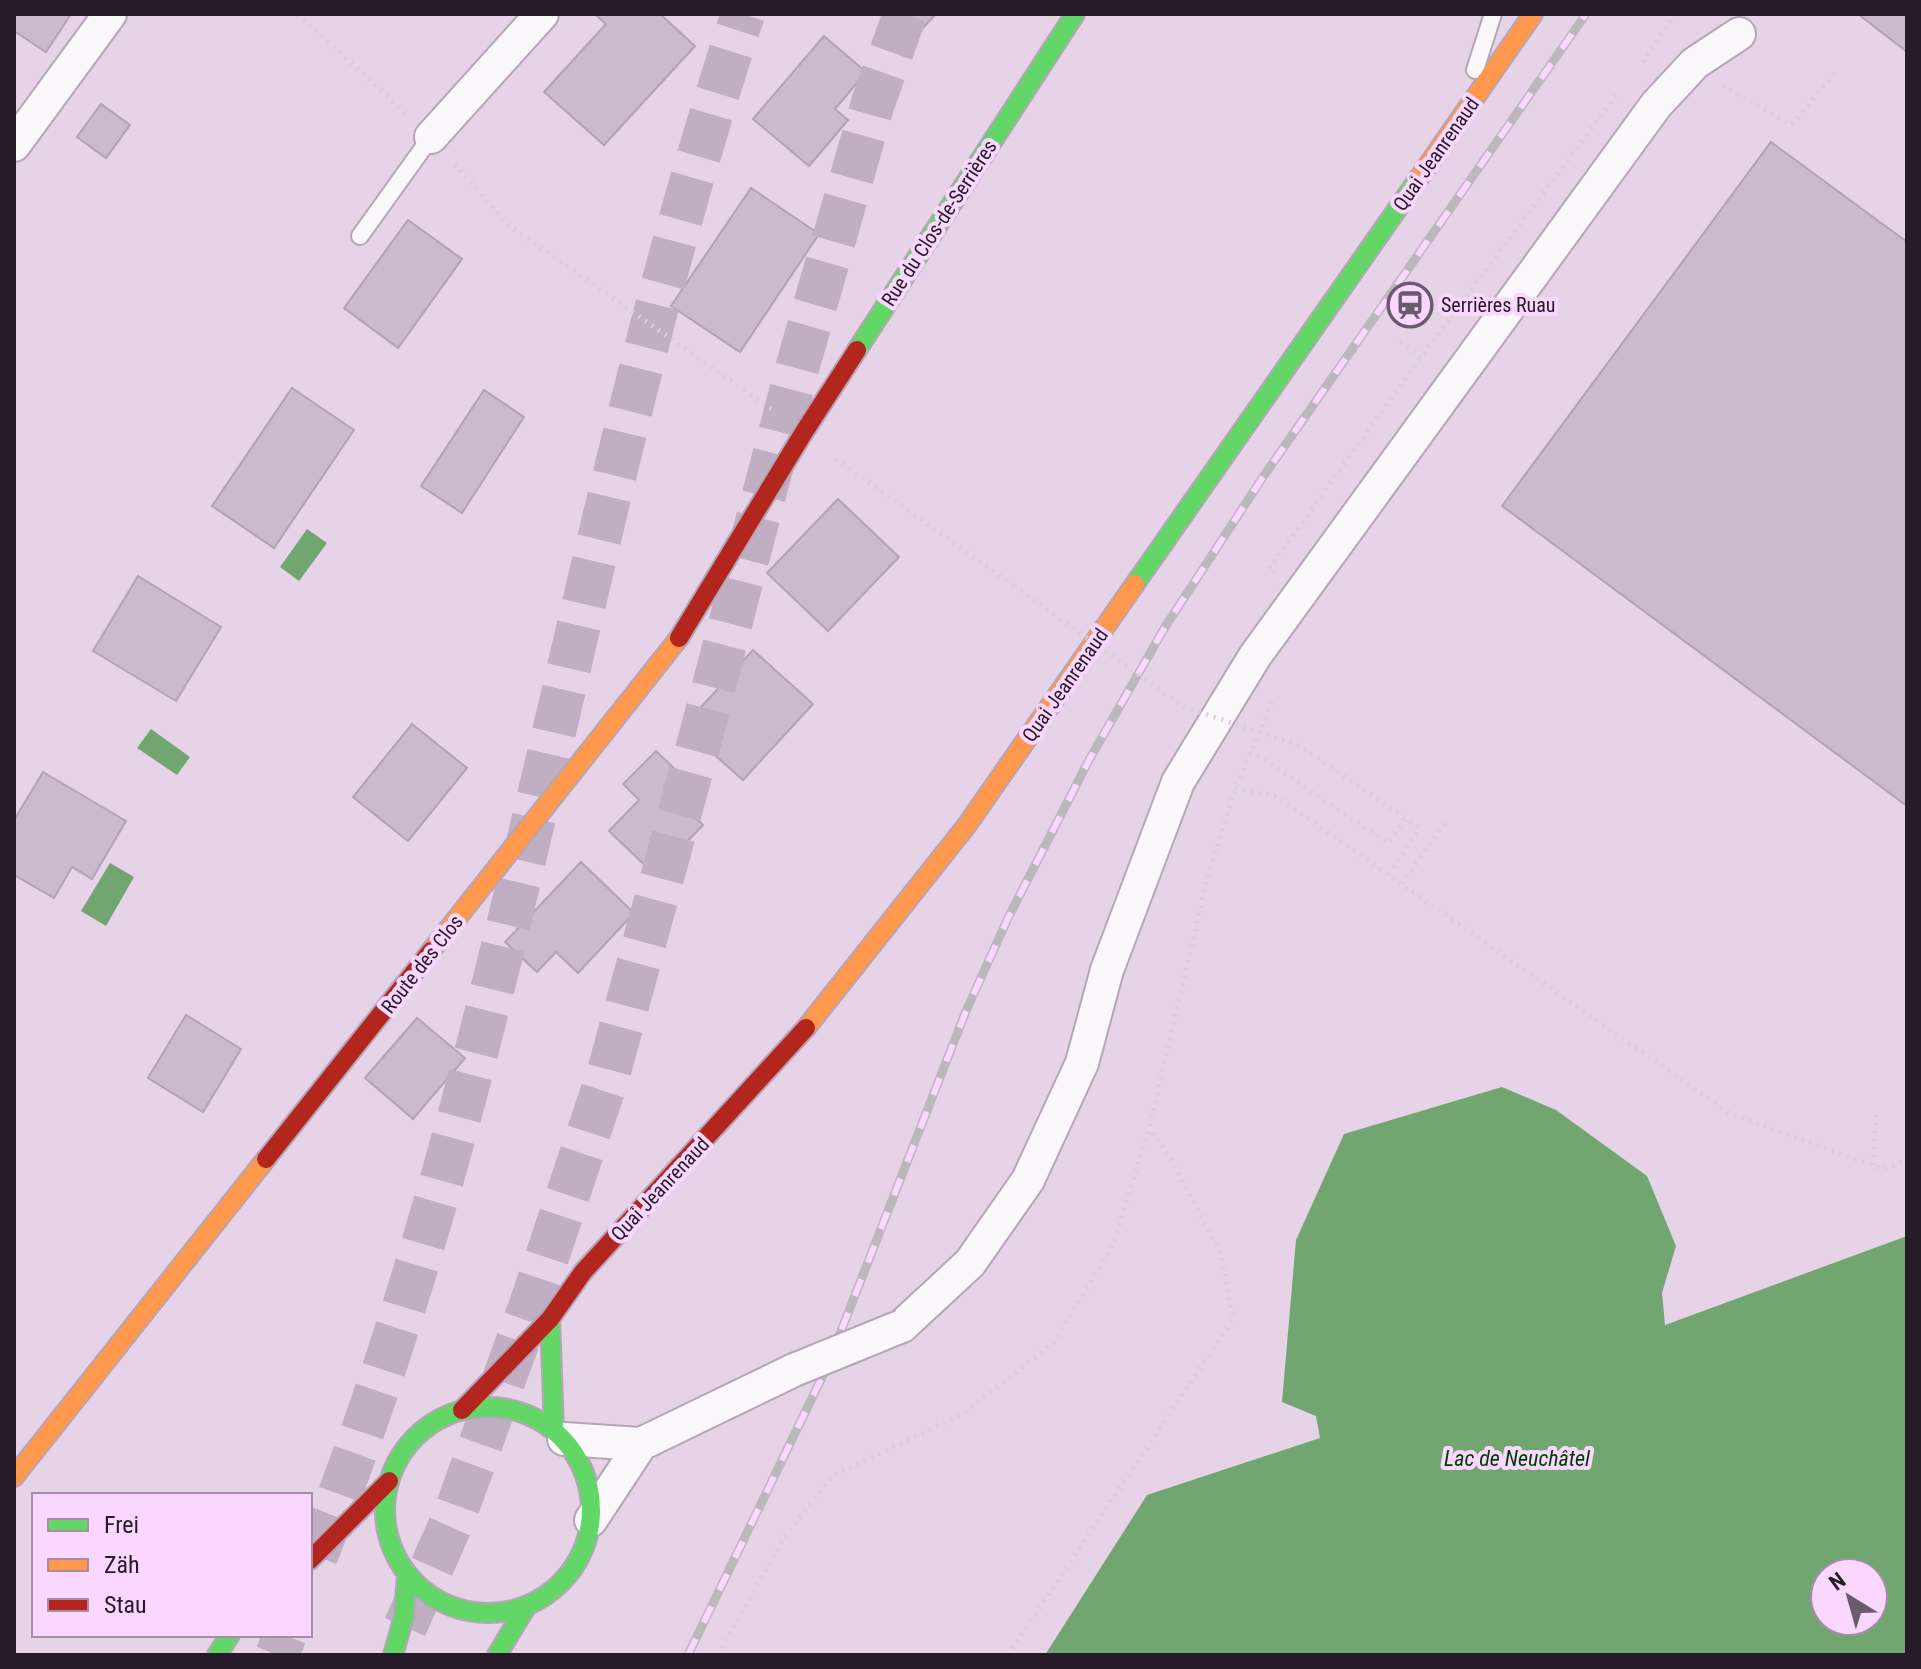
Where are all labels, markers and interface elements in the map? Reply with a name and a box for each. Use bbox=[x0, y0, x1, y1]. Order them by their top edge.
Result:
street label: Quai Jeanrenaud bbox=[1388, 93, 1484, 215]
street label: Rue du Clos-de-Serrières bbox=[876, 136, 1002, 310]
station icon: Serrières Ruau bbox=[1386, 281, 1434, 329]
place label: Serrières Ruau bbox=[1441, 293, 1555, 317]
street label: Quai Jeanrenaud bbox=[1017, 624, 1113, 746]
street label: Route des Clos bbox=[376, 910, 468, 1018]
street label: Quai Jeanrenaud bbox=[606, 1132, 714, 1246]
water label: Lac de Neuchâtel bbox=[1444, 1446, 1591, 1471]
legend bbox=[32, 1493, 312, 1637]
text: Frei bbox=[104, 1511, 139, 1539]
text: Zäh bbox=[104, 1551, 140, 1579]
north arrow bbox=[1809, 1557, 1889, 1637]
text: N bbox=[1824, 1567, 1850, 1595]
text: Stau bbox=[104, 1591, 147, 1619]

